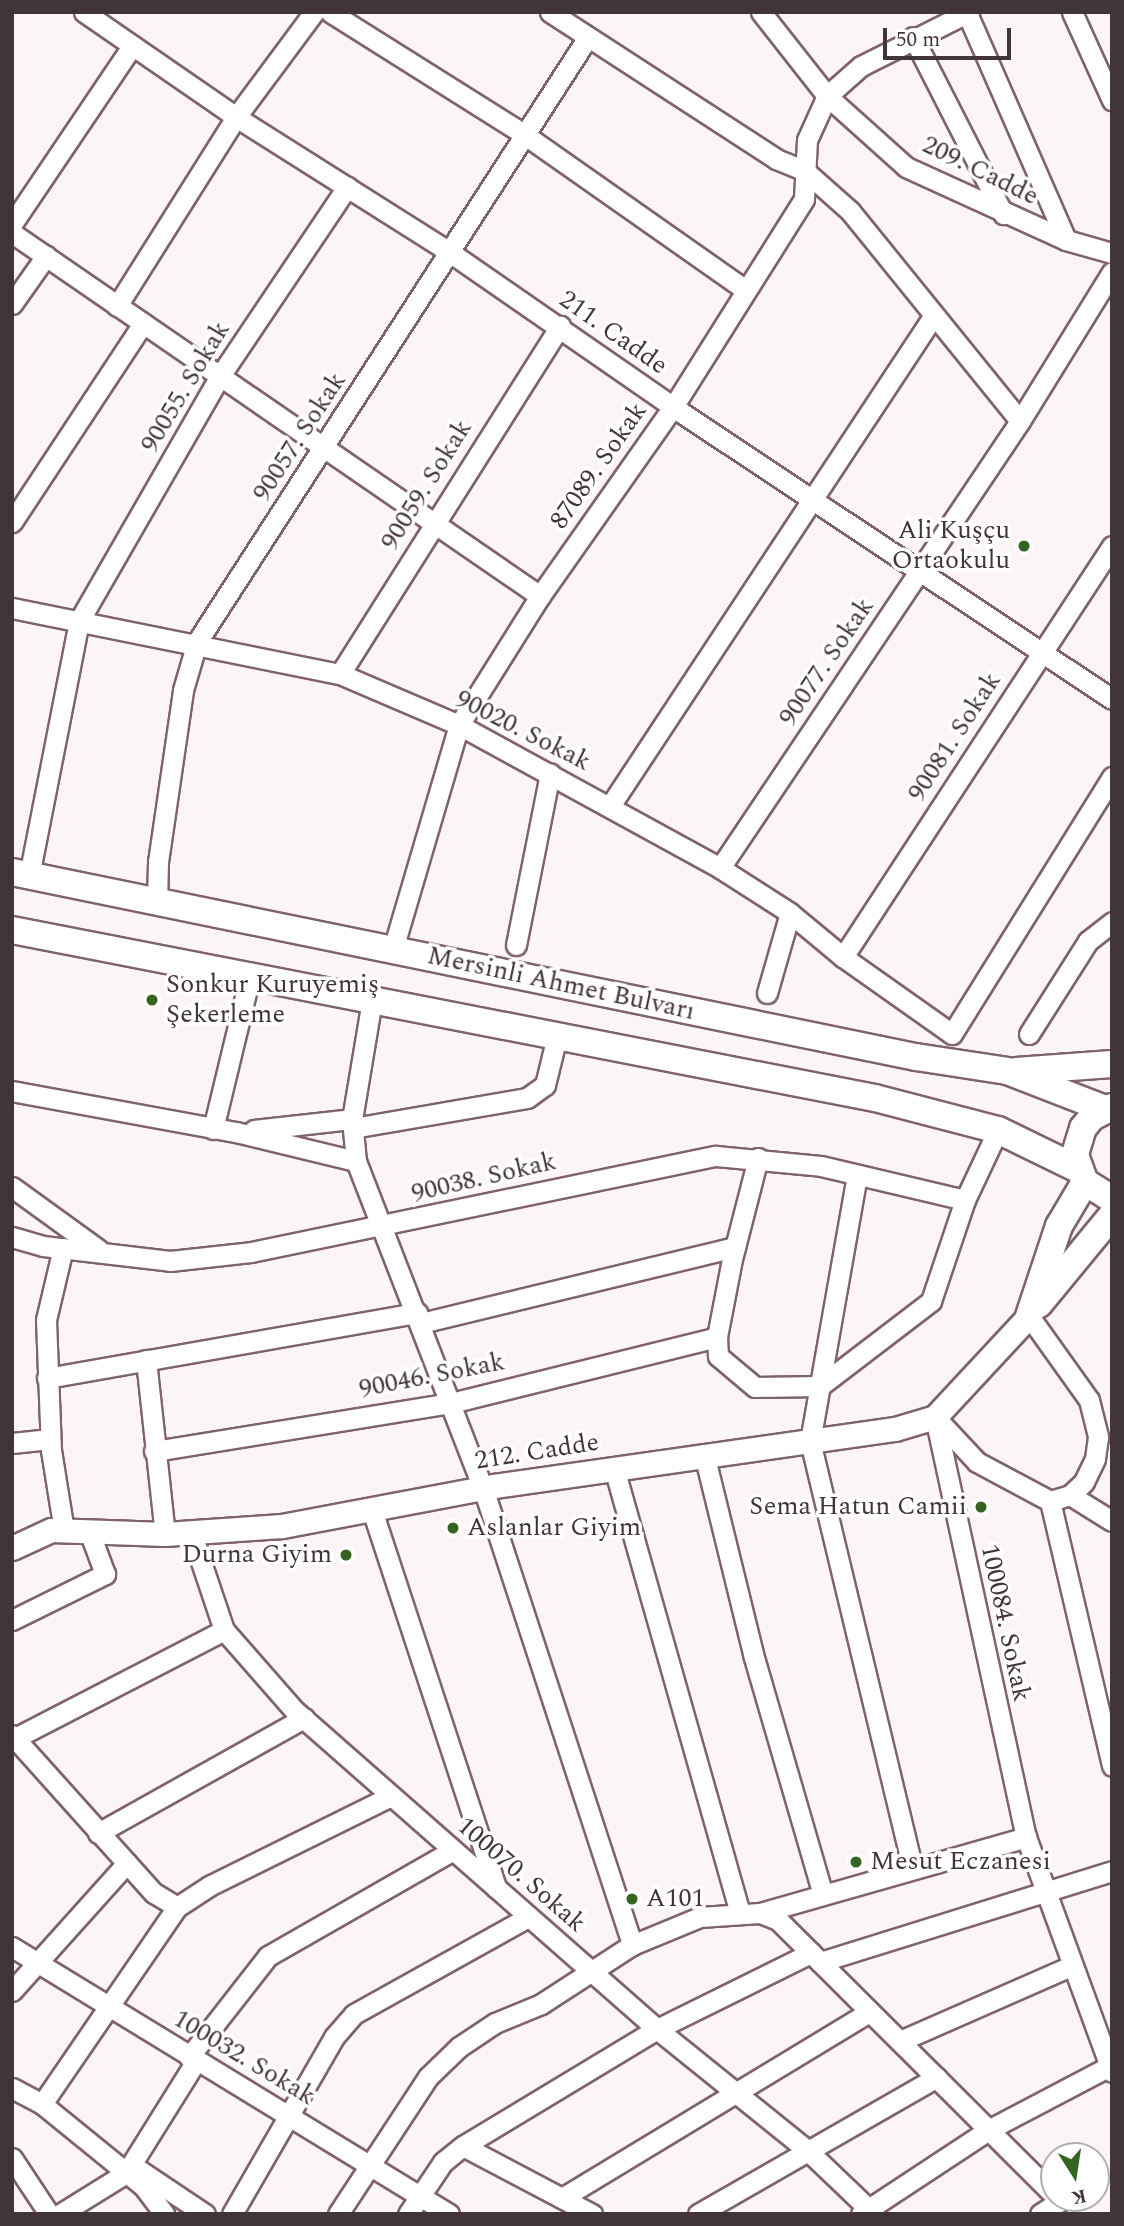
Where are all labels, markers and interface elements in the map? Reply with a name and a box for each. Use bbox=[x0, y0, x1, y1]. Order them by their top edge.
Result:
scale bar bbox=[886, 14, 1014, 58]
text: 50 m bbox=[896, 24, 940, 56]
street label: 209. Cadde bbox=[917, 130, 1043, 212]
street label: 211. Cadde bbox=[553, 284, 673, 382]
street label: 90055. Sokak bbox=[135, 316, 237, 458]
street label: 90057. Sokak bbox=[247, 367, 353, 507]
street label: 87089. Sokak bbox=[544, 397, 654, 535]
street label: 90059. Sokak bbox=[375, 414, 479, 556]
place label: Ali Kuşçu Ortaokulu bbox=[892, 515, 1010, 576]
marker: Ali Kuşçu Ortaokulu bbox=[1016, 538, 1032, 554]
street label: 90077. Sokak bbox=[773, 592, 881, 732]
street label: 90081. Sokak bbox=[902, 667, 1008, 807]
street label: 90020. Sokak bbox=[450, 684, 596, 778]
street label: Mersinli Ahmet Bulvarı bbox=[424, 940, 698, 1028]
place label: Sonkur Kuruyemiş Şekerleme bbox=[166, 969, 379, 1030]
marker: Sonkur Kuruyemiş Şekerleme bbox=[144, 992, 160, 1008]
street label: 90038. Sokak bbox=[409, 1146, 559, 1210]
street label: 90046. Sokak bbox=[357, 1347, 507, 1405]
street label: 212. Cadde bbox=[473, 1427, 601, 1477]
place label: Sema Hatun Camii bbox=[749, 1491, 967, 1523]
marker: Sema Hatun Camii bbox=[973, 1499, 989, 1515]
place label: Aslanlar Giyim bbox=[467, 1512, 641, 1544]
marker: Aslanlar Giyim bbox=[445, 1520, 461, 1536]
place label: Durna Giyim bbox=[182, 1539, 332, 1571]
street label: 100084. Sokak bbox=[973, 1541, 1037, 1705]
marker: Durna Giyim bbox=[338, 1547, 354, 1563]
street label: 100070. Sokak bbox=[450, 1811, 592, 1939]
place label: Mesut Eczanesi bbox=[870, 1846, 1051, 1878]
marker: Mesut Eczanesi bbox=[848, 1854, 864, 1870]
place label: A101 bbox=[646, 1883, 704, 1915]
marker: A101 bbox=[624, 1891, 640, 1907]
street label: 100032. Sokak bbox=[167, 2003, 321, 2113]
north arrow bbox=[1040, 2142, 1110, 2212]
text: K bbox=[1069, 2180, 1089, 2212]

